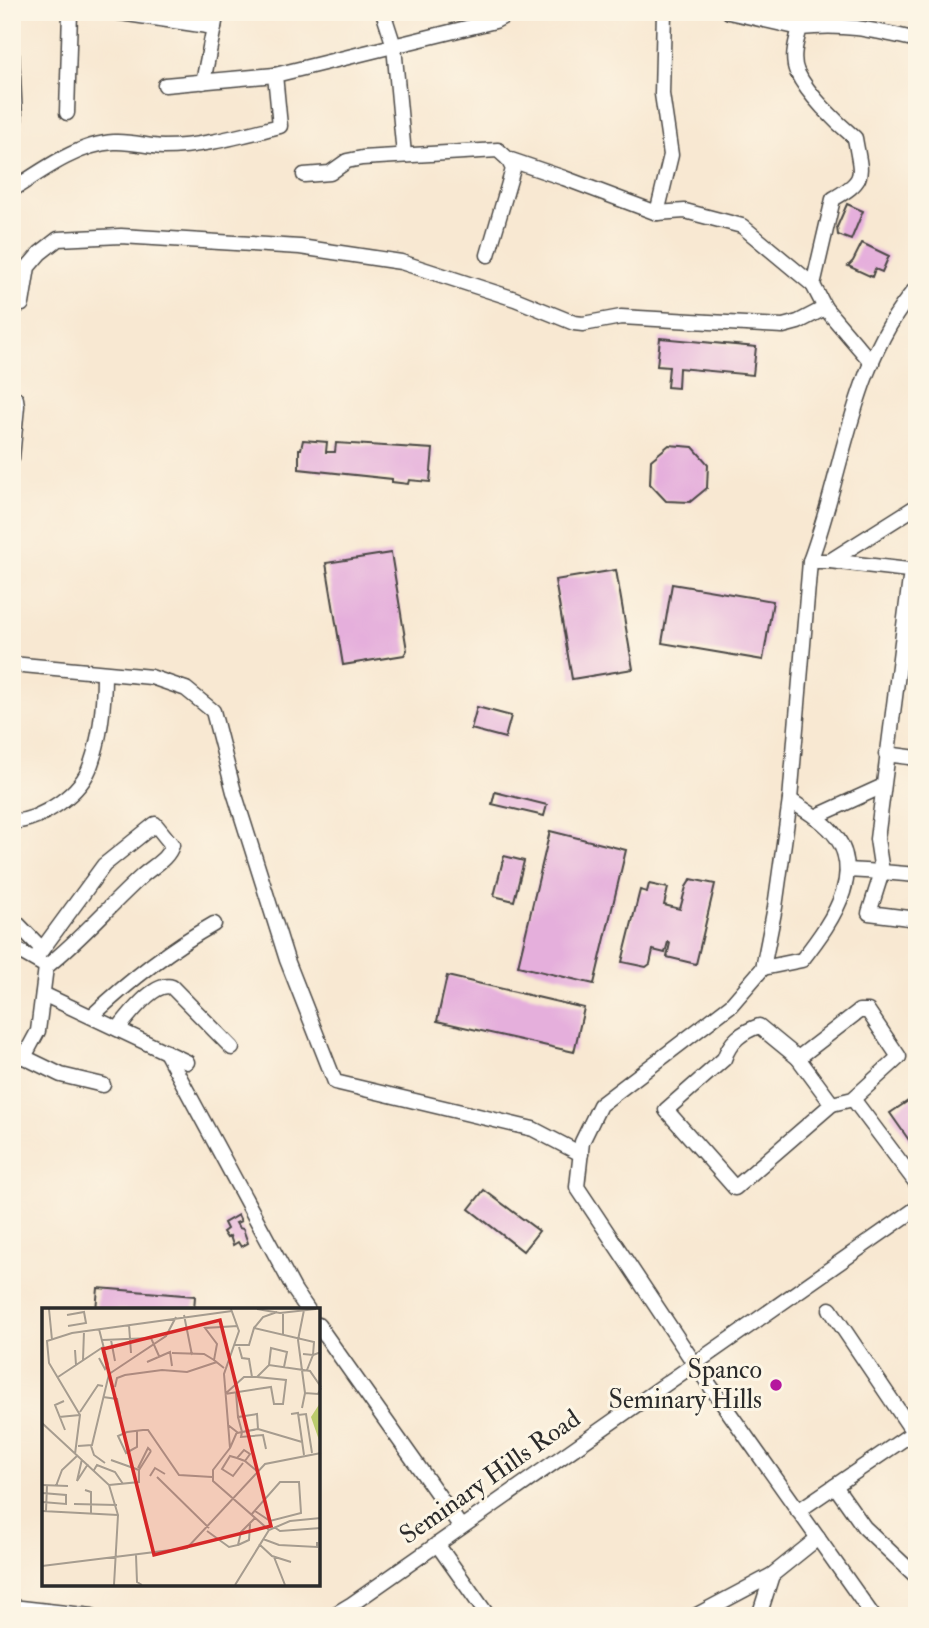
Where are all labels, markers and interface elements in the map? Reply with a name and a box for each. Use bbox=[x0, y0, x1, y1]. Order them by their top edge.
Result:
inset map bbox=[42, 1308, 320, 1586]
place label: Spanco Seminary Hills bbox=[608, 1354, 762, 1416]
marker: Spanco Seminary Hills bbox=[768, 1377, 784, 1393]
street label: Seminary Hills Road bbox=[393, 1403, 587, 1551]

